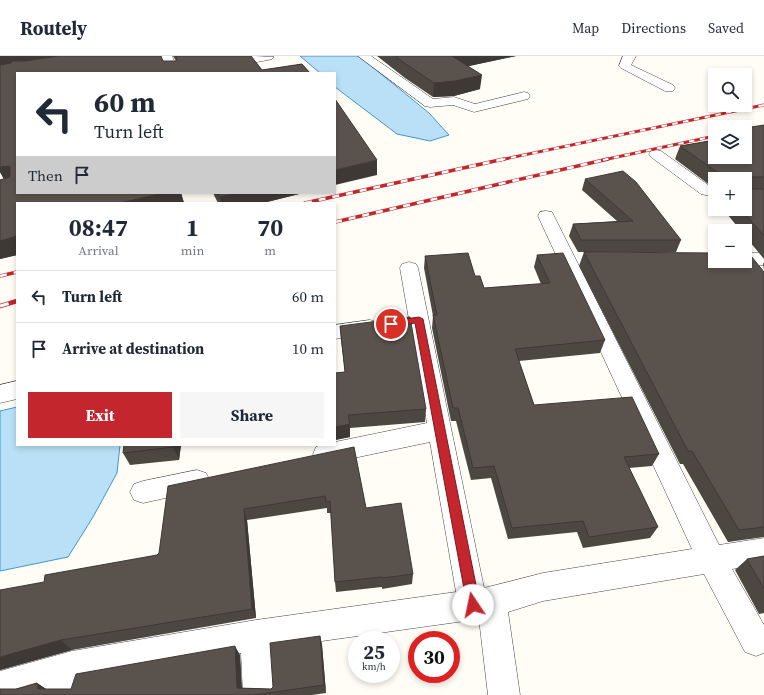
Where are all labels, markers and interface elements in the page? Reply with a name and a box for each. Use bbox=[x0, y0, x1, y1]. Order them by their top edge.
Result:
text: Routely bbox=[20, 15, 87, 41]
text: Map bbox=[572, 18, 599, 38]
text: Directions bbox=[621, 18, 686, 38]
text: Saved bbox=[708, 18, 744, 38]
map controls bbox=[708, 68, 752, 268]
button: search bbox=[708, 68, 752, 112]
text: 60 m bbox=[94, 83, 156, 121]
icon: left bbox=[28, 88, 80, 140]
text: Turn left bbox=[94, 119, 164, 144]
button: layers bbox=[708, 120, 752, 164]
icon: arrive bbox=[71, 164, 93, 186]
text: Then bbox=[28, 165, 63, 186]
button: + bbox=[708, 172, 752, 216]
text: 08:47 bbox=[69, 211, 128, 244]
text: 1 bbox=[186, 211, 199, 244]
text: 70 bbox=[257, 211, 283, 244]
button: − bbox=[708, 224, 752, 268]
text: Arrival bbox=[78, 242, 119, 259]
text: min bbox=[181, 242, 204, 259]
text: m bbox=[264, 242, 276, 259]
icon: left bbox=[28, 286, 50, 308]
text: Turn left bbox=[62, 286, 122, 307]
text: 60 m bbox=[292, 286, 324, 307]
pin bbox=[374, 307, 408, 341]
icon: arrive bbox=[380, 313, 402, 335]
icon: arrive bbox=[28, 338, 50, 360]
text: Arrive at destination bbox=[62, 338, 204, 359]
text: 10 m bbox=[292, 338, 324, 359]
button: Exit bbox=[28, 392, 172, 438]
button: Share bbox=[180, 392, 324, 438]
position arrow bbox=[452, 584, 494, 626]
speed limit sign: 30 bbox=[408, 631, 460, 683]
text: 25 bbox=[363, 638, 385, 666]
text: km/h bbox=[362, 660, 386, 673]

